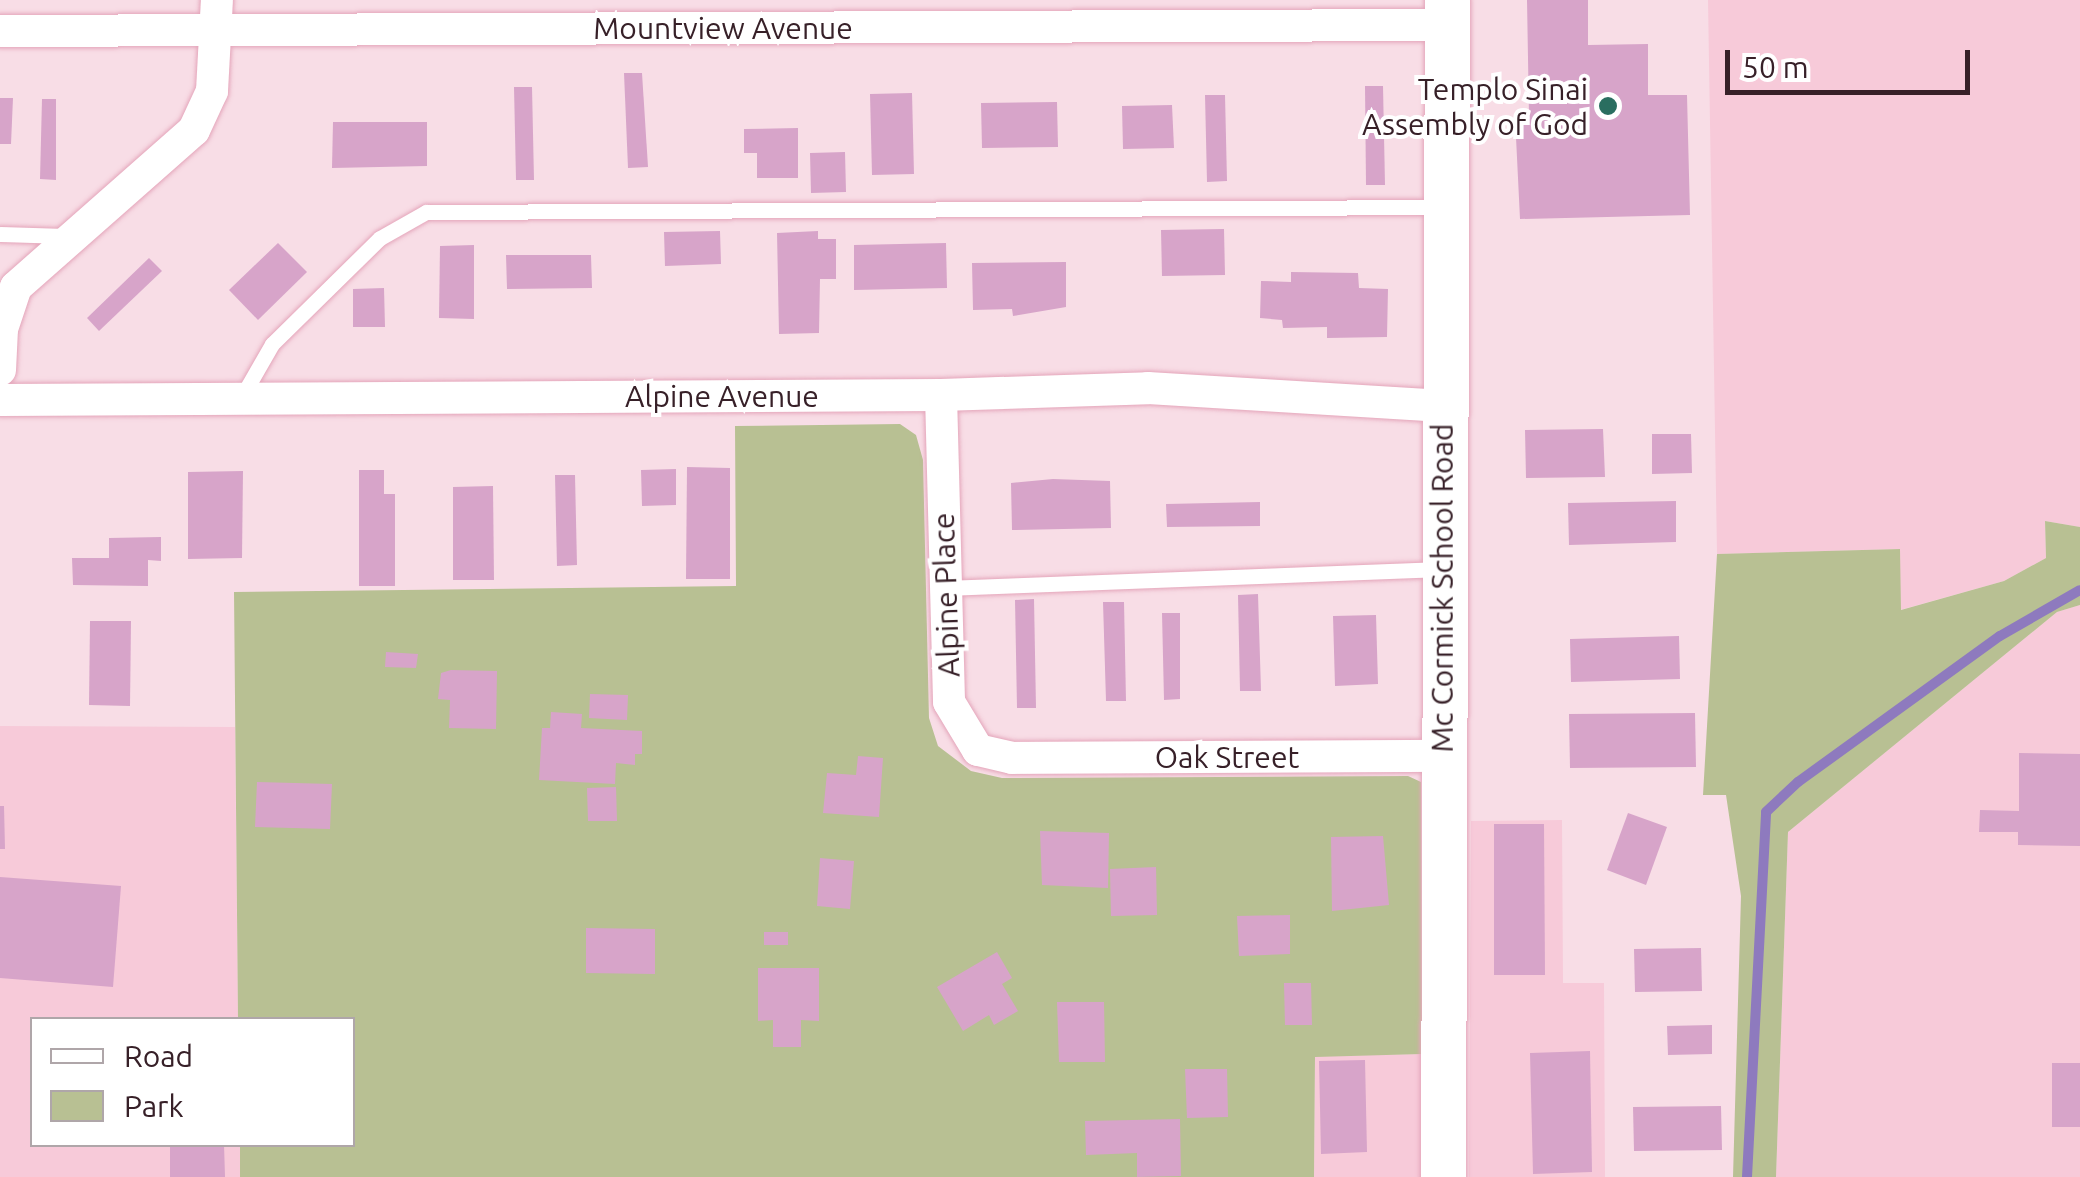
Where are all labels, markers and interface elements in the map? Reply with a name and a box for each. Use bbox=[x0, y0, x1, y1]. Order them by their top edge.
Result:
street label: Mountview Avenue bbox=[593, 10, 853, 46]
scale bar bbox=[1730, 30, 1975, 92]
text: 50 m bbox=[1742, 50, 1809, 84]
place label: Templo Sinai Assembly of God bbox=[1362, 71, 1588, 142]
marker: Templo Sinai Assembly of God bbox=[1597, 95, 1619, 117]
street label: Alpine Avenue bbox=[625, 378, 819, 414]
street label: Mc Cormick School Road bbox=[1424, 423, 1460, 753]
street label: Alpine Place bbox=[925, 512, 967, 678]
street label: Oak Street bbox=[1155, 739, 1299, 775]
legend bbox=[30, 1017, 355, 1147]
text: Road bbox=[124, 1039, 193, 1073]
text: Park bbox=[124, 1089, 184, 1123]

